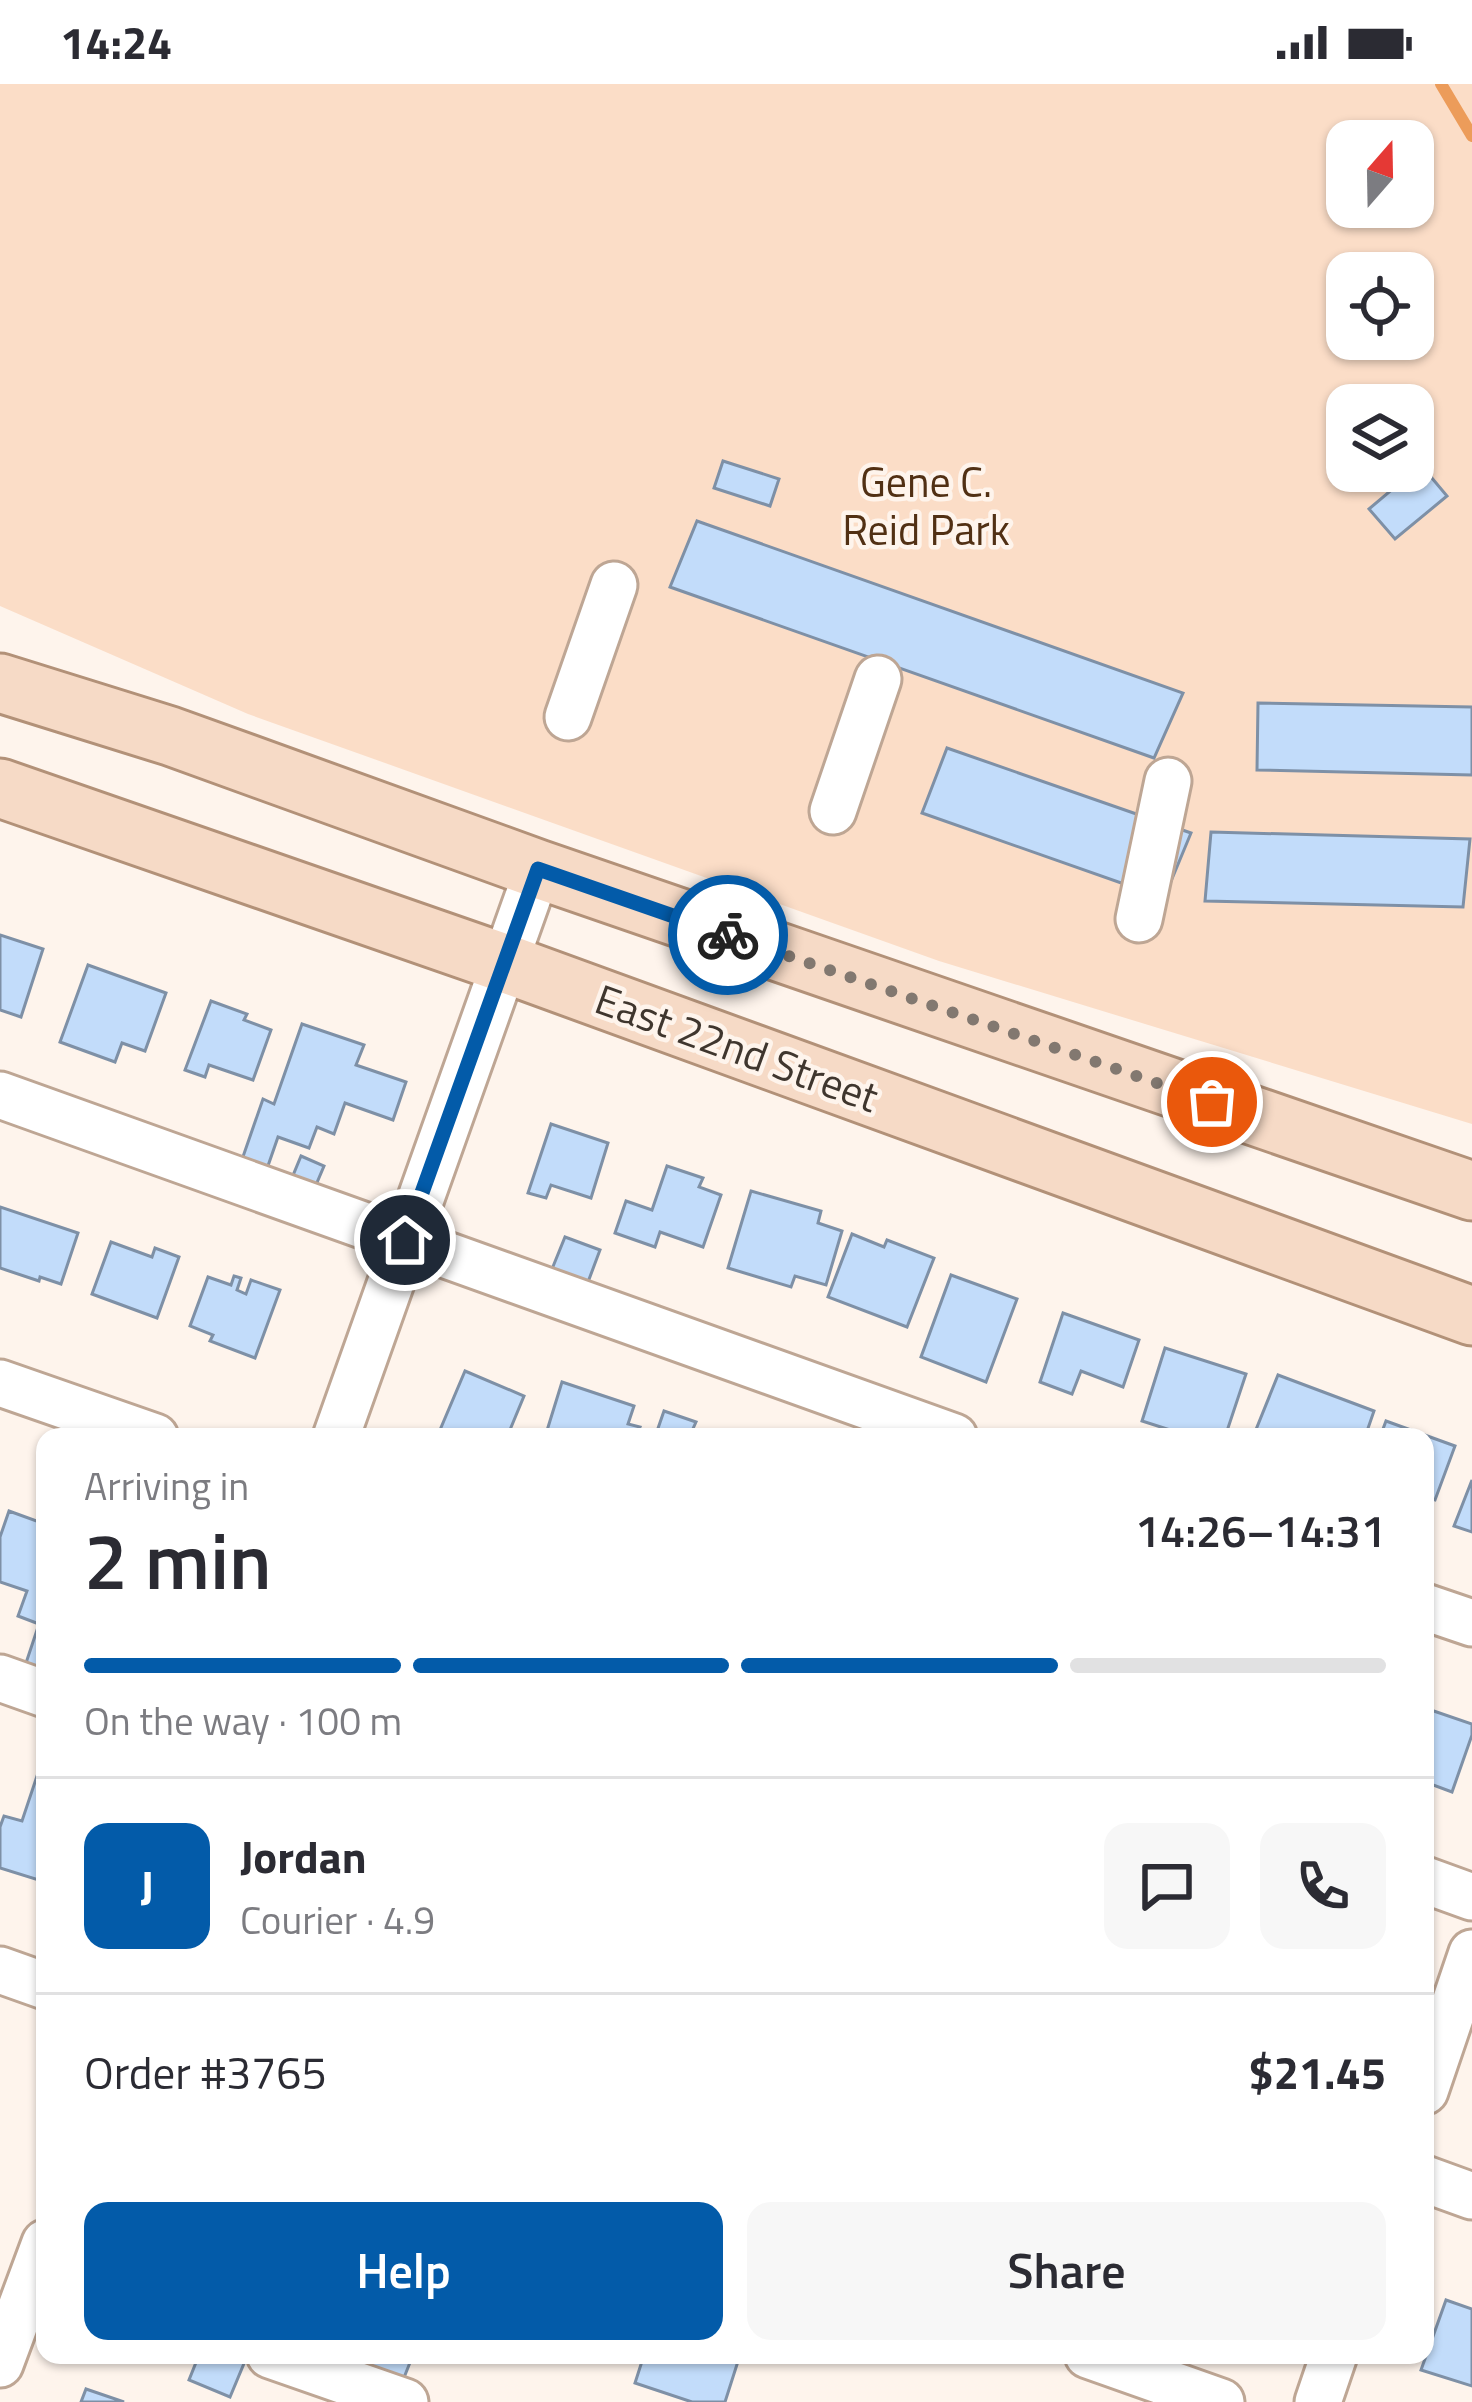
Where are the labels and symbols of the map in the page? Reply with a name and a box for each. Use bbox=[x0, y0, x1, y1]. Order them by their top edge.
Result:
north arrow bbox=[1326, 120, 1434, 228]
park label: Gene C. Reid Park bbox=[842, 449, 1010, 561]
courier bbox=[668, 875, 788, 995]
street label: East 22nd Street bbox=[587, 966, 888, 1128]
pin bbox=[1161, 1051, 1263, 1153]
pin bbox=[354, 1189, 456, 1291]

